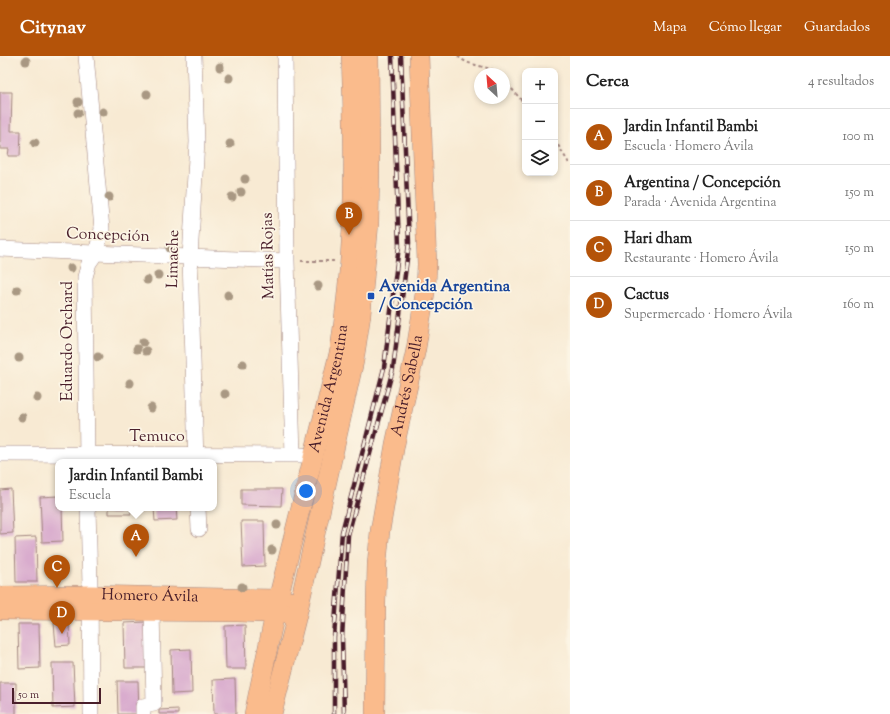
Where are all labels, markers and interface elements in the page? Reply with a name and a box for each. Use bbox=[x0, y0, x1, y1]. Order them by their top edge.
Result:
text: Citynav bbox=[20, 15, 86, 42]
text: Mapa bbox=[653, 18, 687, 38]
text: Cómo llegar bbox=[709, 18, 782, 38]
text: Guardados bbox=[804, 18, 870, 38]
north arrow bbox=[474, 68, 510, 104]
map controls bbox=[522, 68, 558, 176]
button: + bbox=[522, 68, 558, 104]
text: Cerca bbox=[586, 70, 629, 94]
text: 4 resultados bbox=[808, 73, 874, 91]
button: − bbox=[522, 104, 558, 140]
text: Jardin Infantil Bambi bbox=[624, 117, 758, 138]
text: A bbox=[594, 128, 604, 146]
text: 100 m bbox=[842, 128, 874, 146]
text: Escuela · Homero Ávila bbox=[624, 138, 754, 156]
button: layers bbox=[522, 140, 558, 176]
text: Argentina / Concepción bbox=[624, 173, 781, 194]
text: B bbox=[595, 184, 603, 202]
text: 150 m bbox=[845, 184, 874, 202]
text: Parada · Avenida Argentina bbox=[624, 194, 776, 212]
pin: B bbox=[336, 202, 362, 235]
street label: Matías Rojas bbox=[257, 212, 281, 300]
street label: Concepción bbox=[66, 223, 151, 249]
text: Hari dham bbox=[624, 229, 692, 250]
street label: Limache bbox=[162, 230, 186, 288]
text: C bbox=[594, 240, 604, 258]
text: 150 m bbox=[845, 240, 874, 258]
text: Restaurante · Homero Ávila bbox=[624, 250, 778, 268]
place label: Avenida Argentina / Concepción bbox=[379, 276, 511, 317]
street label: Eduardo Orchard bbox=[57, 281, 80, 401]
text: Cactus bbox=[624, 285, 669, 306]
marker: Avenida Argentina / Concepción bbox=[366, 291, 376, 301]
text: D bbox=[594, 296, 604, 314]
text: 160 m bbox=[843, 296, 874, 314]
text: Supermercado · Homero Ávila bbox=[624, 306, 793, 324]
street label: Avenida Argentina bbox=[303, 323, 355, 455]
street label: Andrés Sabella bbox=[385, 333, 430, 439]
street label: Temuco bbox=[129, 426, 185, 449]
popup bbox=[55, 459, 217, 511]
text: Jardin Infantil Bambi bbox=[69, 466, 203, 487]
your location bbox=[296, 481, 316, 501]
text: Escuela bbox=[69, 487, 111, 505]
pin: A bbox=[123, 524, 149, 557]
pin: C bbox=[44, 555, 70, 588]
street label: Homero Ávila bbox=[101, 584, 199, 609]
pin: D bbox=[49, 601, 75, 634]
scale bar bbox=[12, 686, 101, 705]
text: 50 m bbox=[18, 687, 39, 703]

